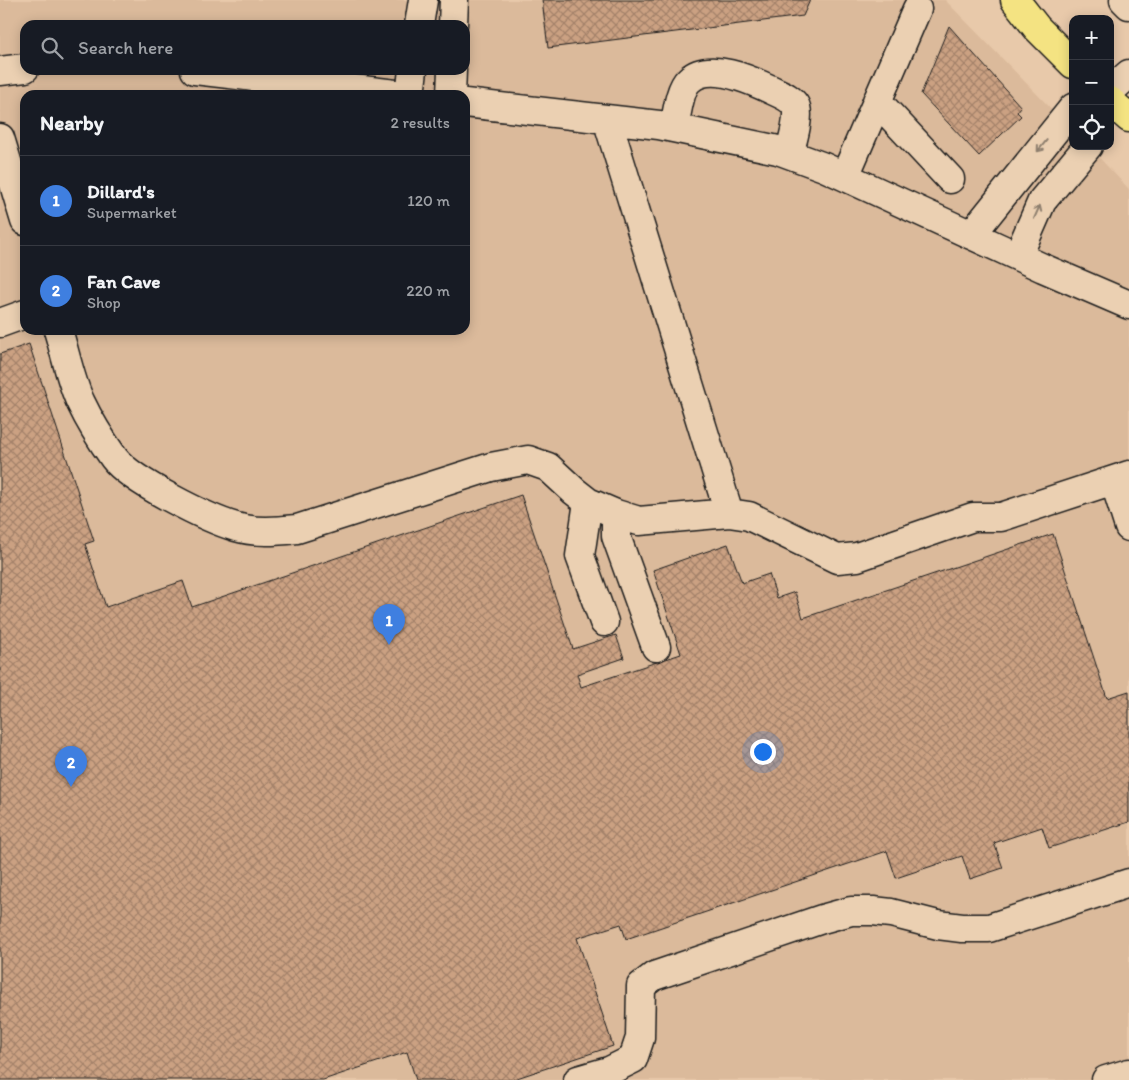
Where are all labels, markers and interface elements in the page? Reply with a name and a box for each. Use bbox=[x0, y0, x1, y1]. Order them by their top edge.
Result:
map controls bbox=[1069, 15, 1114, 150]
button: + bbox=[1069, 15, 1114, 60]
search box bbox=[20, 20, 470, 75]
icon: search bbox=[38, 34, 66, 62]
text: Search here bbox=[78, 36, 173, 59]
button: − bbox=[1069, 60, 1114, 105]
button: locate bbox=[1069, 105, 1114, 150]
text: Nearby bbox=[40, 110, 104, 135]
text: 2 results bbox=[390, 113, 450, 132]
one-way arrow bbox=[1037, 139, 1048, 152]
text: Dillard's bbox=[87, 180, 155, 203]
text: 1 bbox=[52, 191, 60, 210]
text: 120 m bbox=[407, 191, 450, 210]
text: Supermarket bbox=[87, 203, 177, 222]
one-way arrow bbox=[1033, 205, 1043, 220]
text: Fan Cave bbox=[87, 270, 161, 293]
text: 2 bbox=[52, 281, 60, 300]
text: 220 m bbox=[406, 281, 450, 300]
text: Shop bbox=[87, 293, 121, 312]
pin: 1 bbox=[373, 604, 405, 645]
your location bbox=[750, 739, 776, 765]
pin: 2 bbox=[55, 746, 87, 787]

